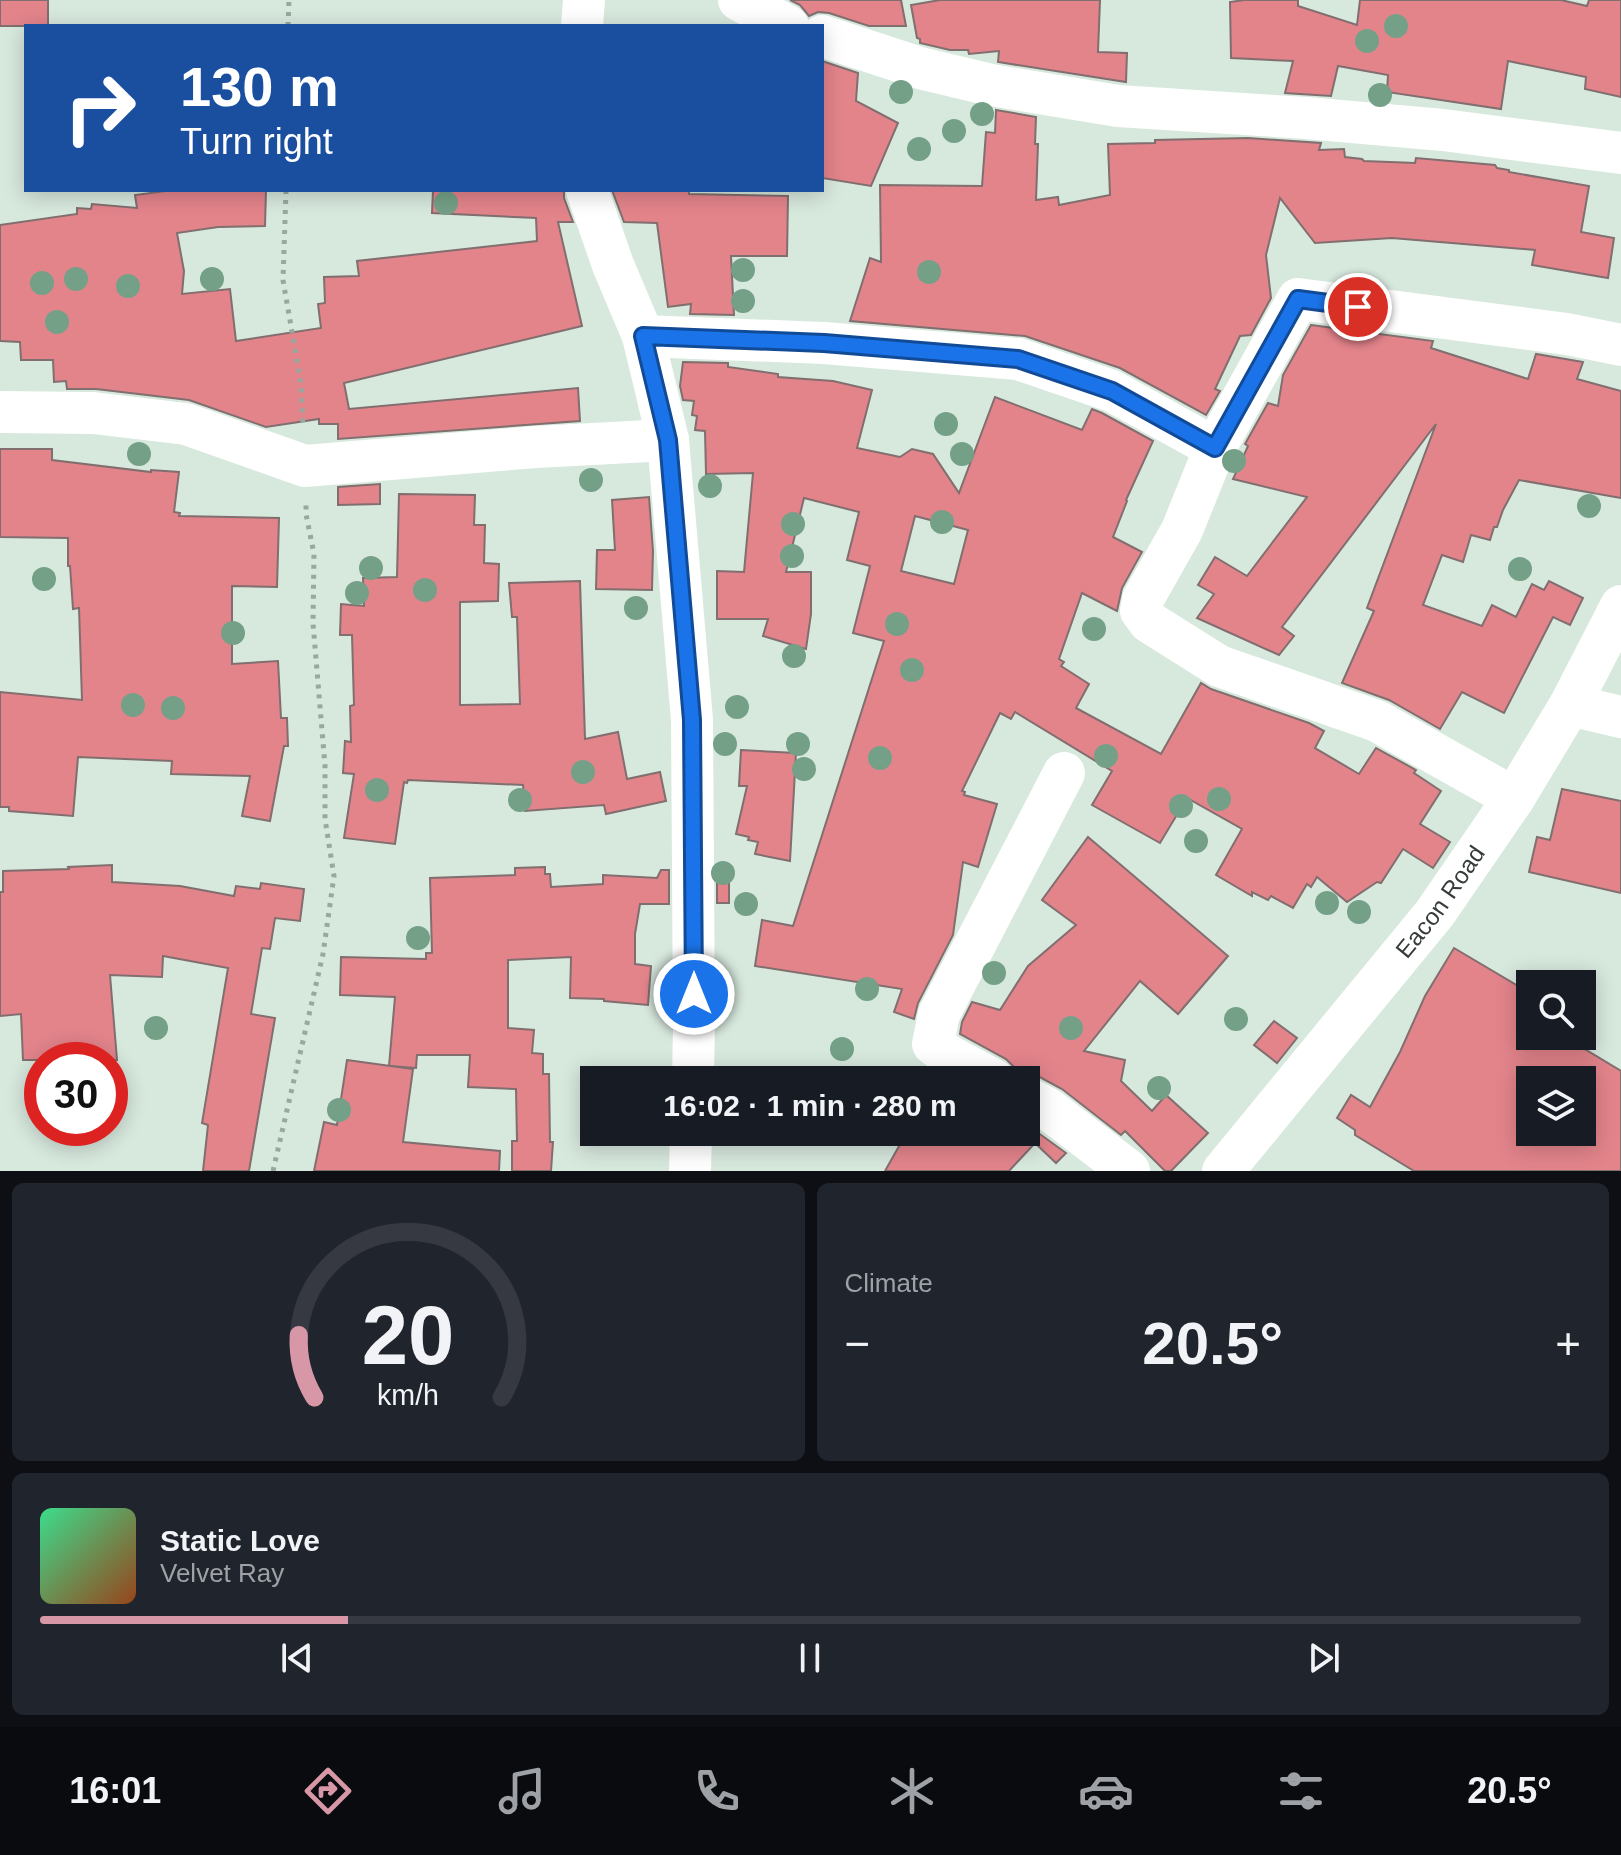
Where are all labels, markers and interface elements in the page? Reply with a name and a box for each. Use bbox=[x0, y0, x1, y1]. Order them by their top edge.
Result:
text: 130 m bbox=[180, 55, 339, 118]
icon: right bbox=[48, 56, 152, 160]
text: Turn right bbox=[180, 121, 333, 162]
pin bbox=[1324, 273, 1392, 341]
icon: arrive bbox=[1336, 285, 1380, 329]
street label: Eacon Road bbox=[1390, 841, 1490, 963]
position arrow bbox=[652, 952, 736, 1036]
map controls bbox=[1516, 970, 1596, 1146]
button: search bbox=[1516, 970, 1596, 1050]
speed limit sign: 30 bbox=[24, 1042, 128, 1146]
button: layers bbox=[1516, 1066, 1596, 1146]
text: 16:02 · 1 min · 280 m bbox=[663, 1089, 957, 1122]
text: Climate bbox=[845, 1268, 933, 1298]
text: 20 bbox=[362, 1289, 455, 1382]
text: 20.5° bbox=[1142, 1310, 1283, 1377]
text: − bbox=[845, 1319, 870, 1368]
text: + bbox=[1555, 1319, 1581, 1368]
text: km/h bbox=[377, 1379, 439, 1411]
text: Static Love bbox=[160, 1524, 320, 1557]
text: Velvet Ray bbox=[160, 1558, 284, 1588]
icon: previous bbox=[275, 1636, 319, 1680]
icon: pause bbox=[788, 1636, 832, 1680]
icon: next bbox=[1302, 1636, 1346, 1680]
icon: directions bbox=[300, 1763, 356, 1819]
icon: music bbox=[494, 1763, 550, 1819]
icon: phone bbox=[689, 1763, 745, 1819]
icon: climate bbox=[884, 1763, 940, 1819]
icon: car bbox=[1078, 1763, 1134, 1819]
icon: filters bbox=[1273, 1763, 1329, 1819]
text: 16:01 bbox=[69, 1770, 161, 1811]
text: 20.5° bbox=[1467, 1770, 1552, 1811]

